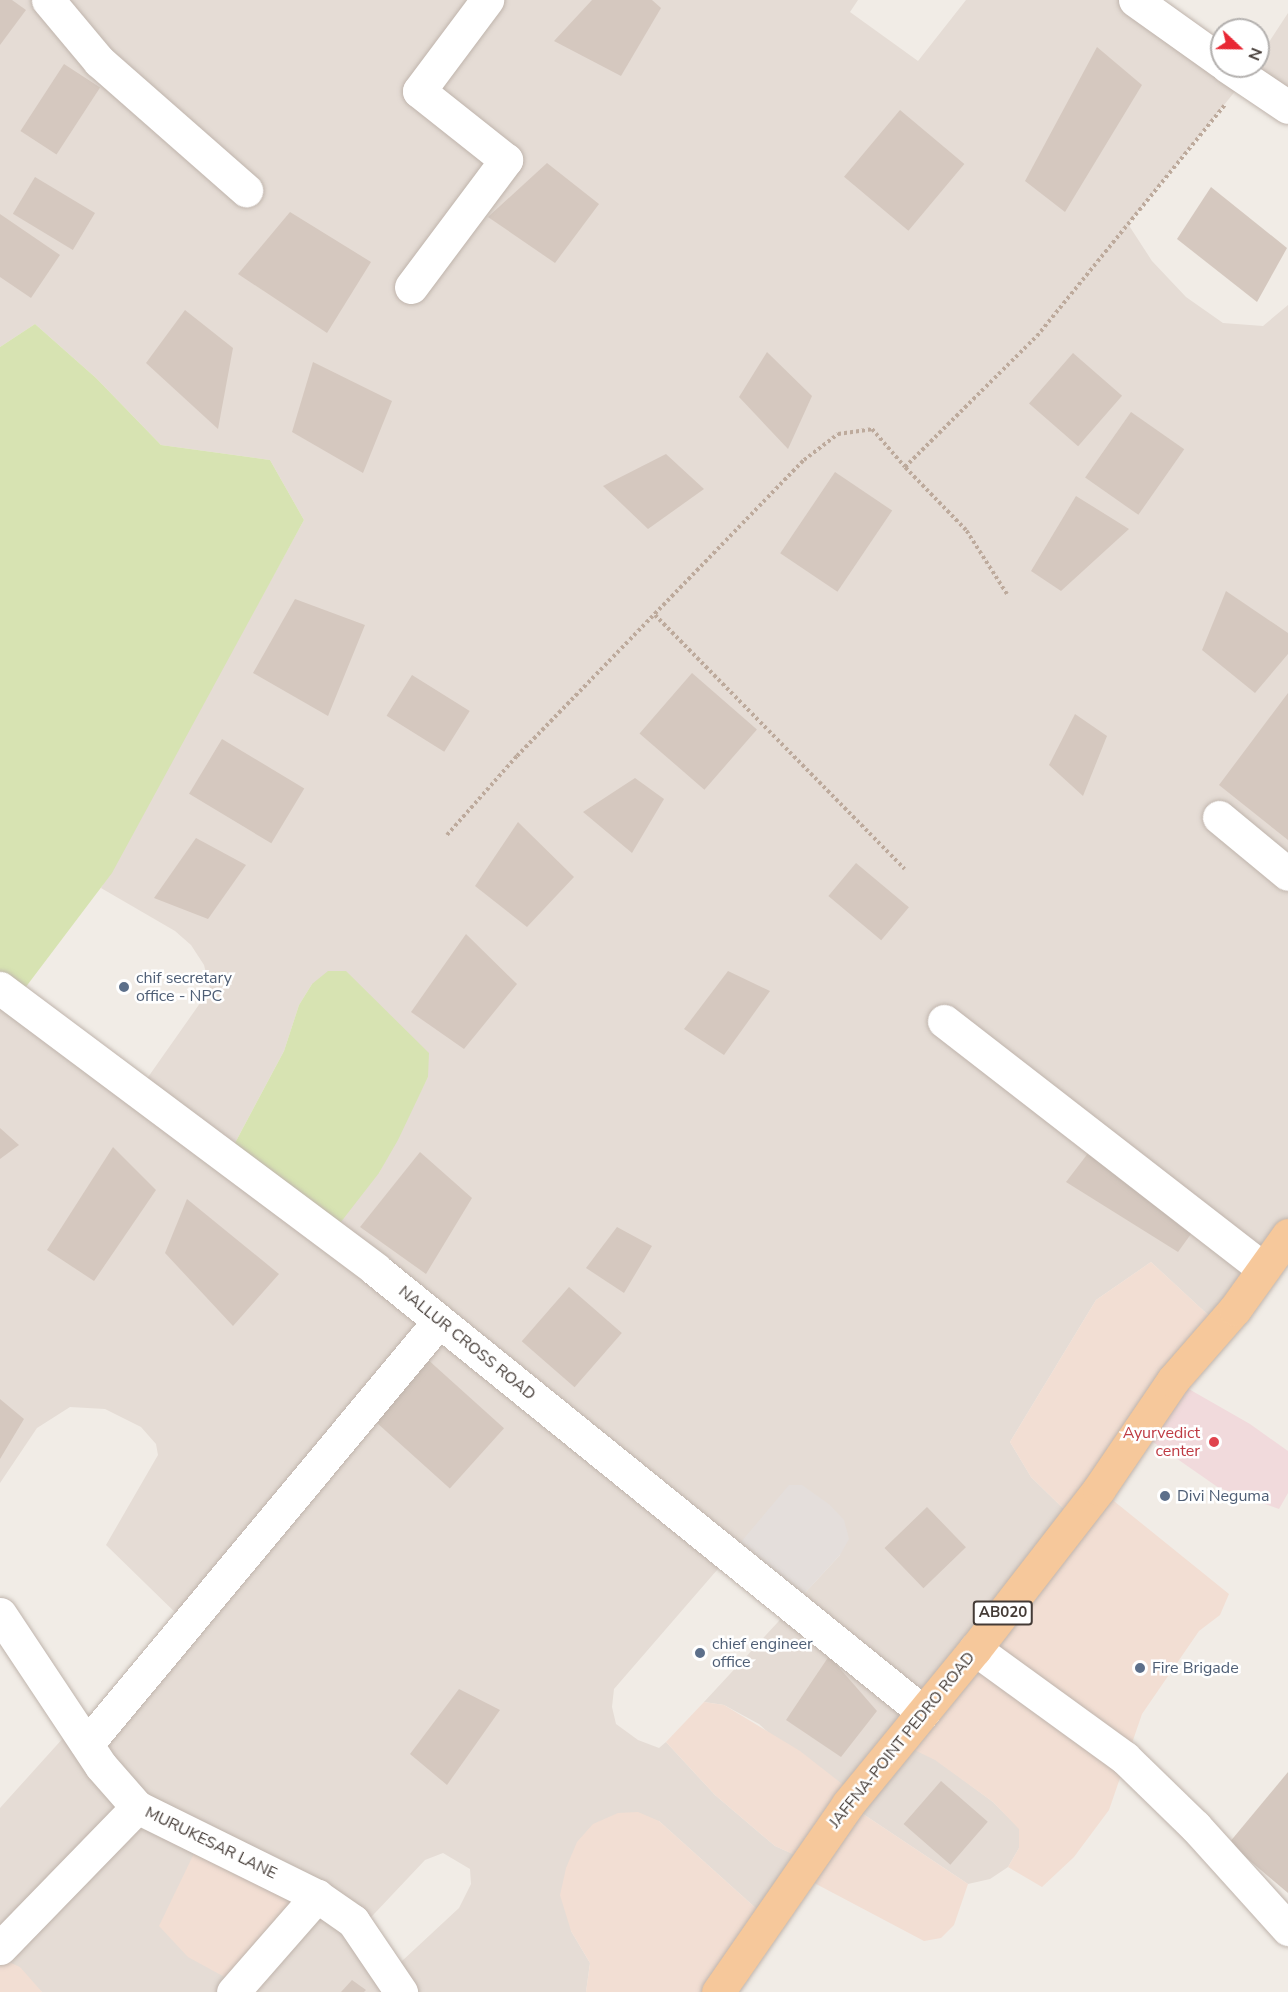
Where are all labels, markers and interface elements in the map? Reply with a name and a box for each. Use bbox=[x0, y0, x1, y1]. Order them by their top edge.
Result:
north arrow bbox=[1210, 18, 1270, 78]
text: N bbox=[1242, 44, 1267, 64]
place label: chif secretary office - NPC bbox=[136, 968, 232, 1006]
marker: chif secretary office - NPC bbox=[117, 980, 131, 994]
street label: NALLUR CROSS ROAD bbox=[395, 1282, 539, 1404]
place label: Ayurvedict center bbox=[1123, 1423, 1200, 1461]
marker: Ayurvedict center bbox=[1205, 1433, 1223, 1451]
place label: Divi Neguma bbox=[1177, 1486, 1270, 1506]
marker: Divi Neguma bbox=[1158, 1489, 1172, 1503]
road number: AB020 bbox=[972, 1601, 1034, 1625]
place label: chief engineer office bbox=[712, 1634, 813, 1672]
marker: chief engineer office bbox=[693, 1646, 707, 1660]
street label: JAFFNA-POINT PEDRO ROAD bbox=[825, 1648, 979, 1832]
place label: Fire Brigade bbox=[1152, 1658, 1239, 1678]
marker: Fire Brigade bbox=[1133, 1661, 1147, 1675]
street label: MURUKESAR LANE bbox=[142, 1803, 280, 1883]

